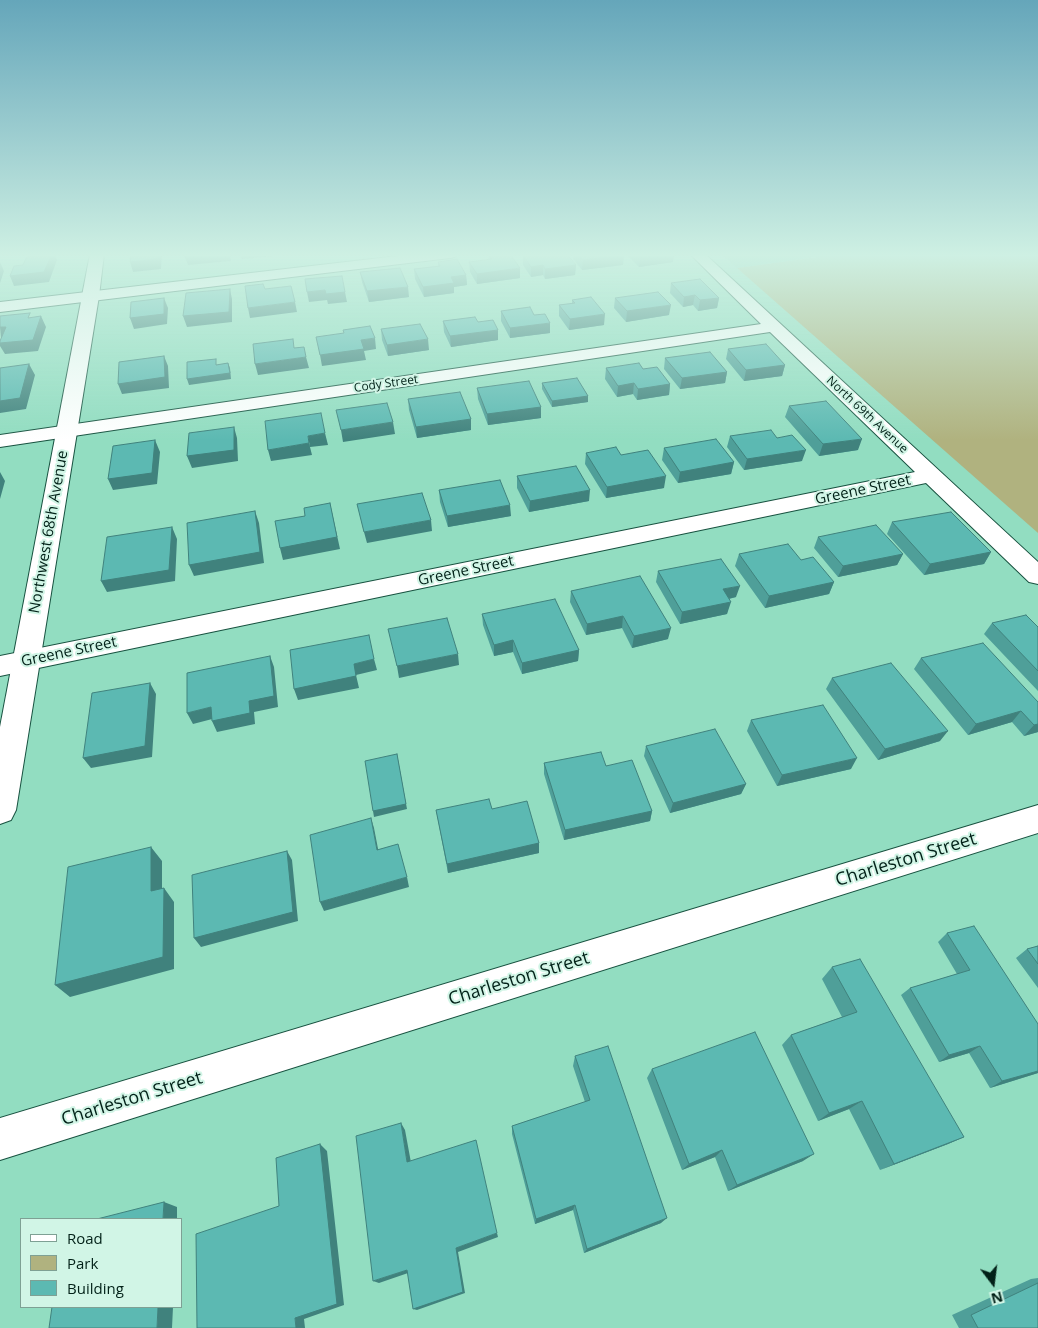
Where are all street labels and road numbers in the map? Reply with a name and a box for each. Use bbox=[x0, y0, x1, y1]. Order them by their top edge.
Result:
street label: Cody Street bbox=[353, 372, 419, 396]
street label: North 69th Avenue bbox=[823, 374, 911, 456]
street label: Northwest 68th Avenue bbox=[26, 449, 72, 615]
street label: Greene Street bbox=[814, 471, 912, 509]
street label: Greene Street bbox=[417, 552, 515, 590]
street label: Greene Street bbox=[20, 633, 118, 671]
street label: Charleston Street bbox=[833, 828, 979, 892]
street label: Charleston Street bbox=[446, 947, 592, 1011]
street label: Charleston Street bbox=[59, 1067, 205, 1131]

